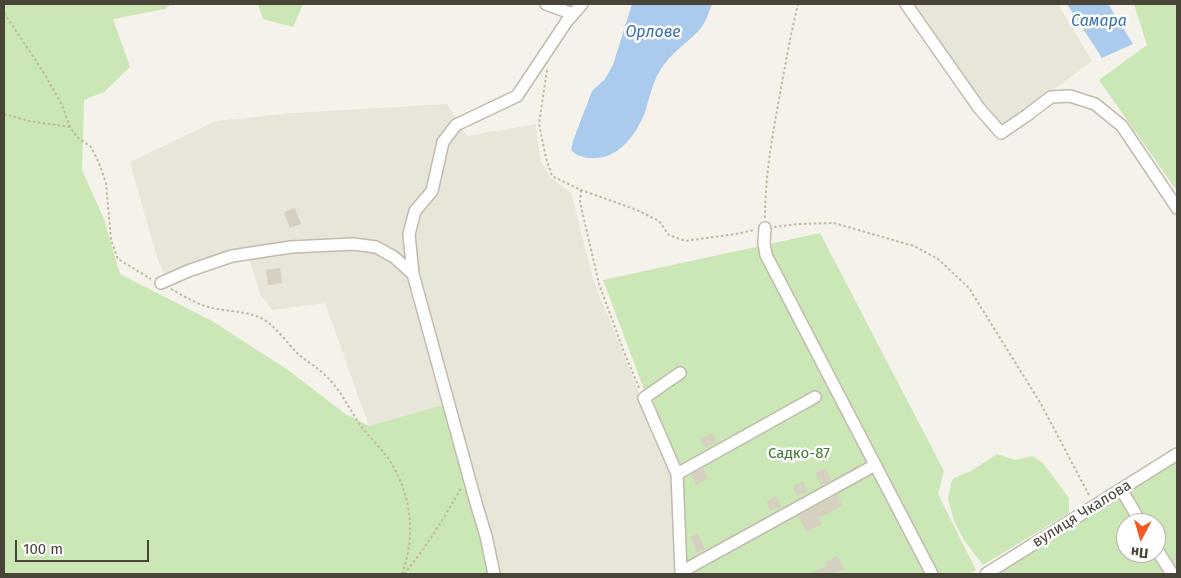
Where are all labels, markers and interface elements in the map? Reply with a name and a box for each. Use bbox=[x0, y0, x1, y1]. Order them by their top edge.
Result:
water label: Самара bbox=[1071, 12, 1127, 32]
water label: Орлове bbox=[625, 23, 681, 43]
park label: Садко-87 bbox=[768, 445, 830, 463]
street label: вулиця Чкалова bbox=[1029, 476, 1135, 552]
north arrow bbox=[1116, 513, 1166, 563]
scale bar bbox=[18, 530, 151, 562]
text: 100 m bbox=[23, 540, 63, 558]
text: Пн bbox=[1130, 543, 1149, 562]

